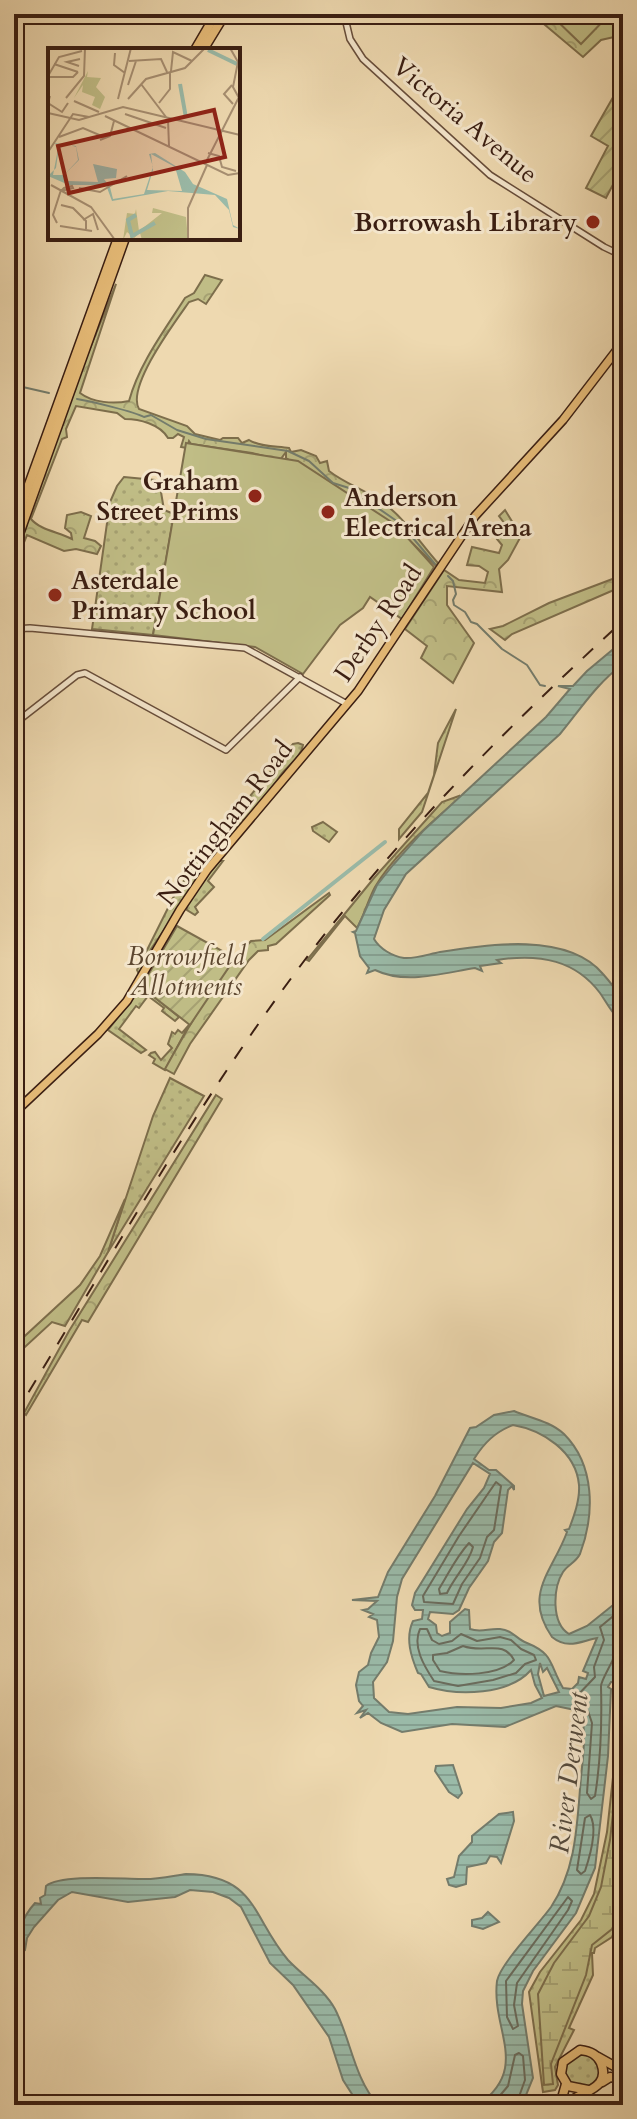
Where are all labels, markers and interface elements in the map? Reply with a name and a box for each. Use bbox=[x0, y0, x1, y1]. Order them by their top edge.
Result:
inset map bbox=[48, 48, 240, 240]
street label: Victoria Avenue bbox=[385, 49, 545, 191]
place label: Borrowash Library bbox=[354, 205, 577, 240]
marker: Borrowash Library bbox=[584, 213, 602, 231]
place label: Graham Street Prims bbox=[96, 464, 239, 529]
place label: Anderson Electrical Arena bbox=[344, 480, 532, 545]
marker: Graham Street Prims bbox=[246, 487, 264, 505]
marker: Anderson Electrical Arena bbox=[319, 503, 337, 521]
street label: Derby Road bbox=[326, 557, 430, 688]
place label: Asterdale Primary School bbox=[71, 563, 256, 628]
marker: Asterdale Primary School bbox=[46, 586, 64, 604]
street label: Nottingham Road bbox=[149, 733, 301, 913]
park label: Borrowfield Allotments bbox=[127, 939, 247, 1004]
water label: River Derwent bbox=[540, 1689, 598, 1856]

